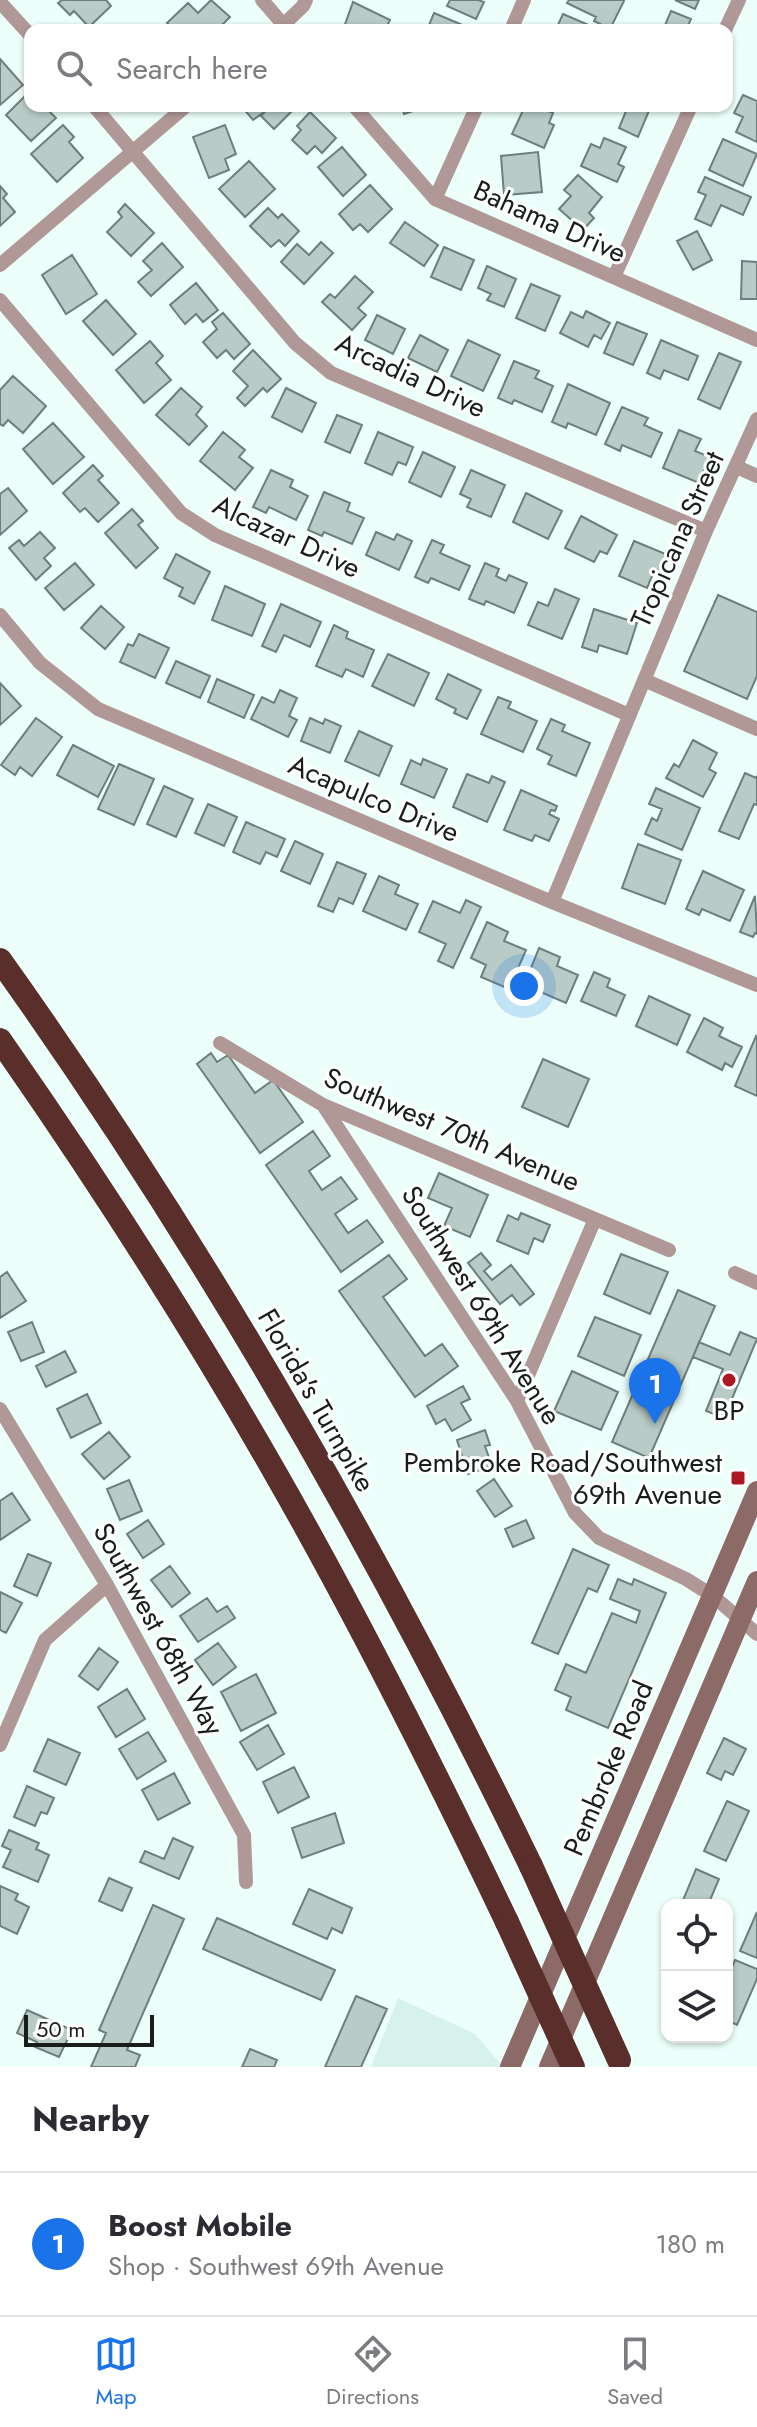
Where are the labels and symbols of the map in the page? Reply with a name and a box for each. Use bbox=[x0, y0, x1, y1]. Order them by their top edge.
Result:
street label: Bahama Drive bbox=[467, 170, 633, 273]
street label: Arcadia Drive bbox=[329, 323, 493, 428]
street label: Tropicana Street bbox=[620, 444, 735, 634]
street label: Alcazar Drive bbox=[206, 484, 367, 588]
street label: Acapulco Drive bbox=[282, 744, 465, 853]
your location bbox=[504, 966, 544, 1006]
street label: Southwest 70th Avenue bbox=[317, 1057, 586, 1202]
street label: Southwest 69th Avenue bbox=[391, 1178, 572, 1433]
street label: Florida's Turnpike bbox=[247, 1301, 386, 1499]
pin: 1 bbox=[629, 1358, 681, 1424]
marker: BP bbox=[720, 1371, 738, 1389]
place label: BP bbox=[714, 1390, 744, 1431]
place label: Pembroke Road/Southwest 69th Avenue bbox=[404, 1442, 722, 1515]
marker: Pembroke Road/Southwest 69th Avenue bbox=[729, 1469, 747, 1487]
street label: Southwest 68th Way bbox=[83, 1515, 234, 1744]
street label: Pembroke Road bbox=[553, 1674, 664, 1862]
scale bar bbox=[24, 2011, 154, 2047]

